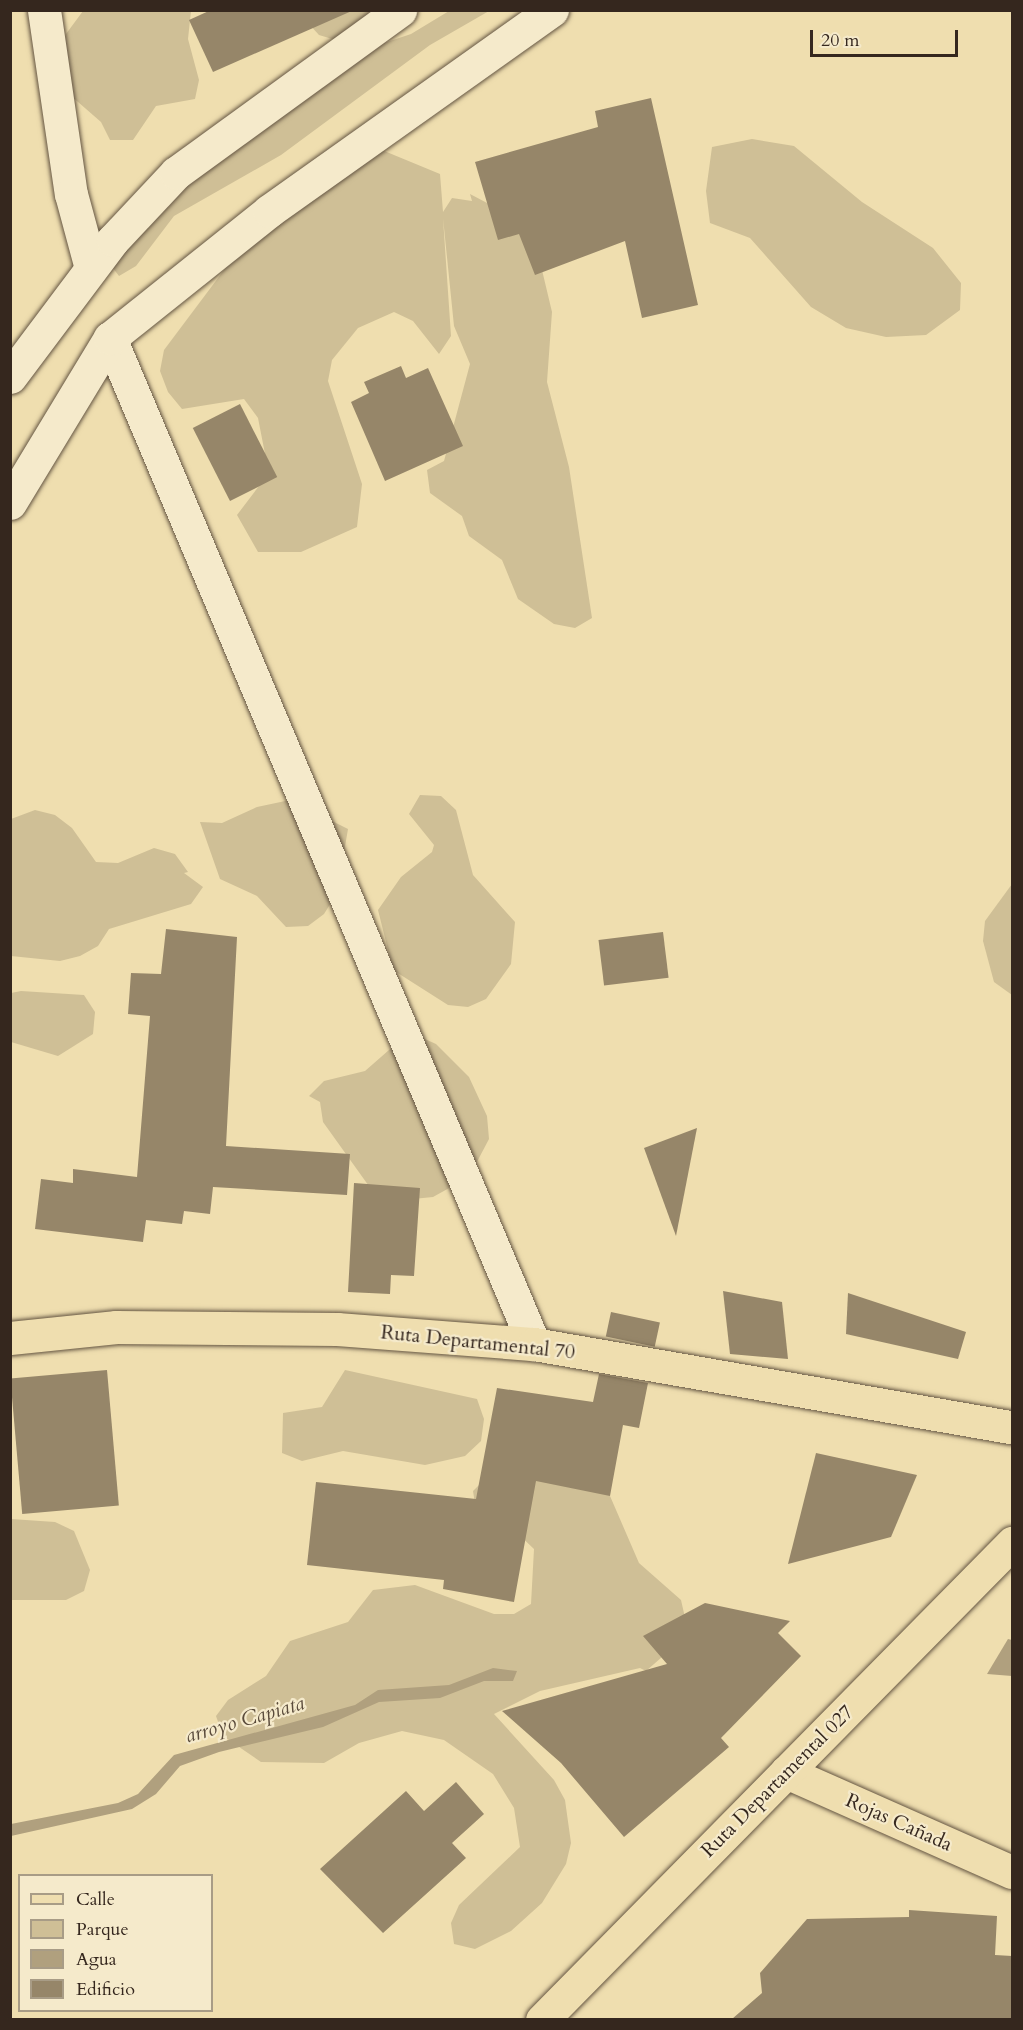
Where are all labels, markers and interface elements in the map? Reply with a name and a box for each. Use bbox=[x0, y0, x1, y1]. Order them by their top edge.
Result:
scale bar bbox=[813, 18, 962, 56]
text: 20 m bbox=[821, 28, 860, 53]
street label: Ruta Departamental 70 bbox=[380, 1320, 576, 1364]
water label: arroyo Capiata bbox=[183, 1691, 307, 1749]
street label: Ruta Departamental 027 bbox=[696, 1700, 858, 1862]
street label: Rojas Cañada bbox=[842, 1788, 956, 1856]
legend bbox=[18, 1874, 213, 2012]
text: Calle bbox=[76, 1887, 115, 1912]
text: Parque bbox=[76, 1917, 129, 1942]
text: Agua bbox=[76, 1947, 117, 1972]
text: Edificio bbox=[76, 1977, 135, 2002]

